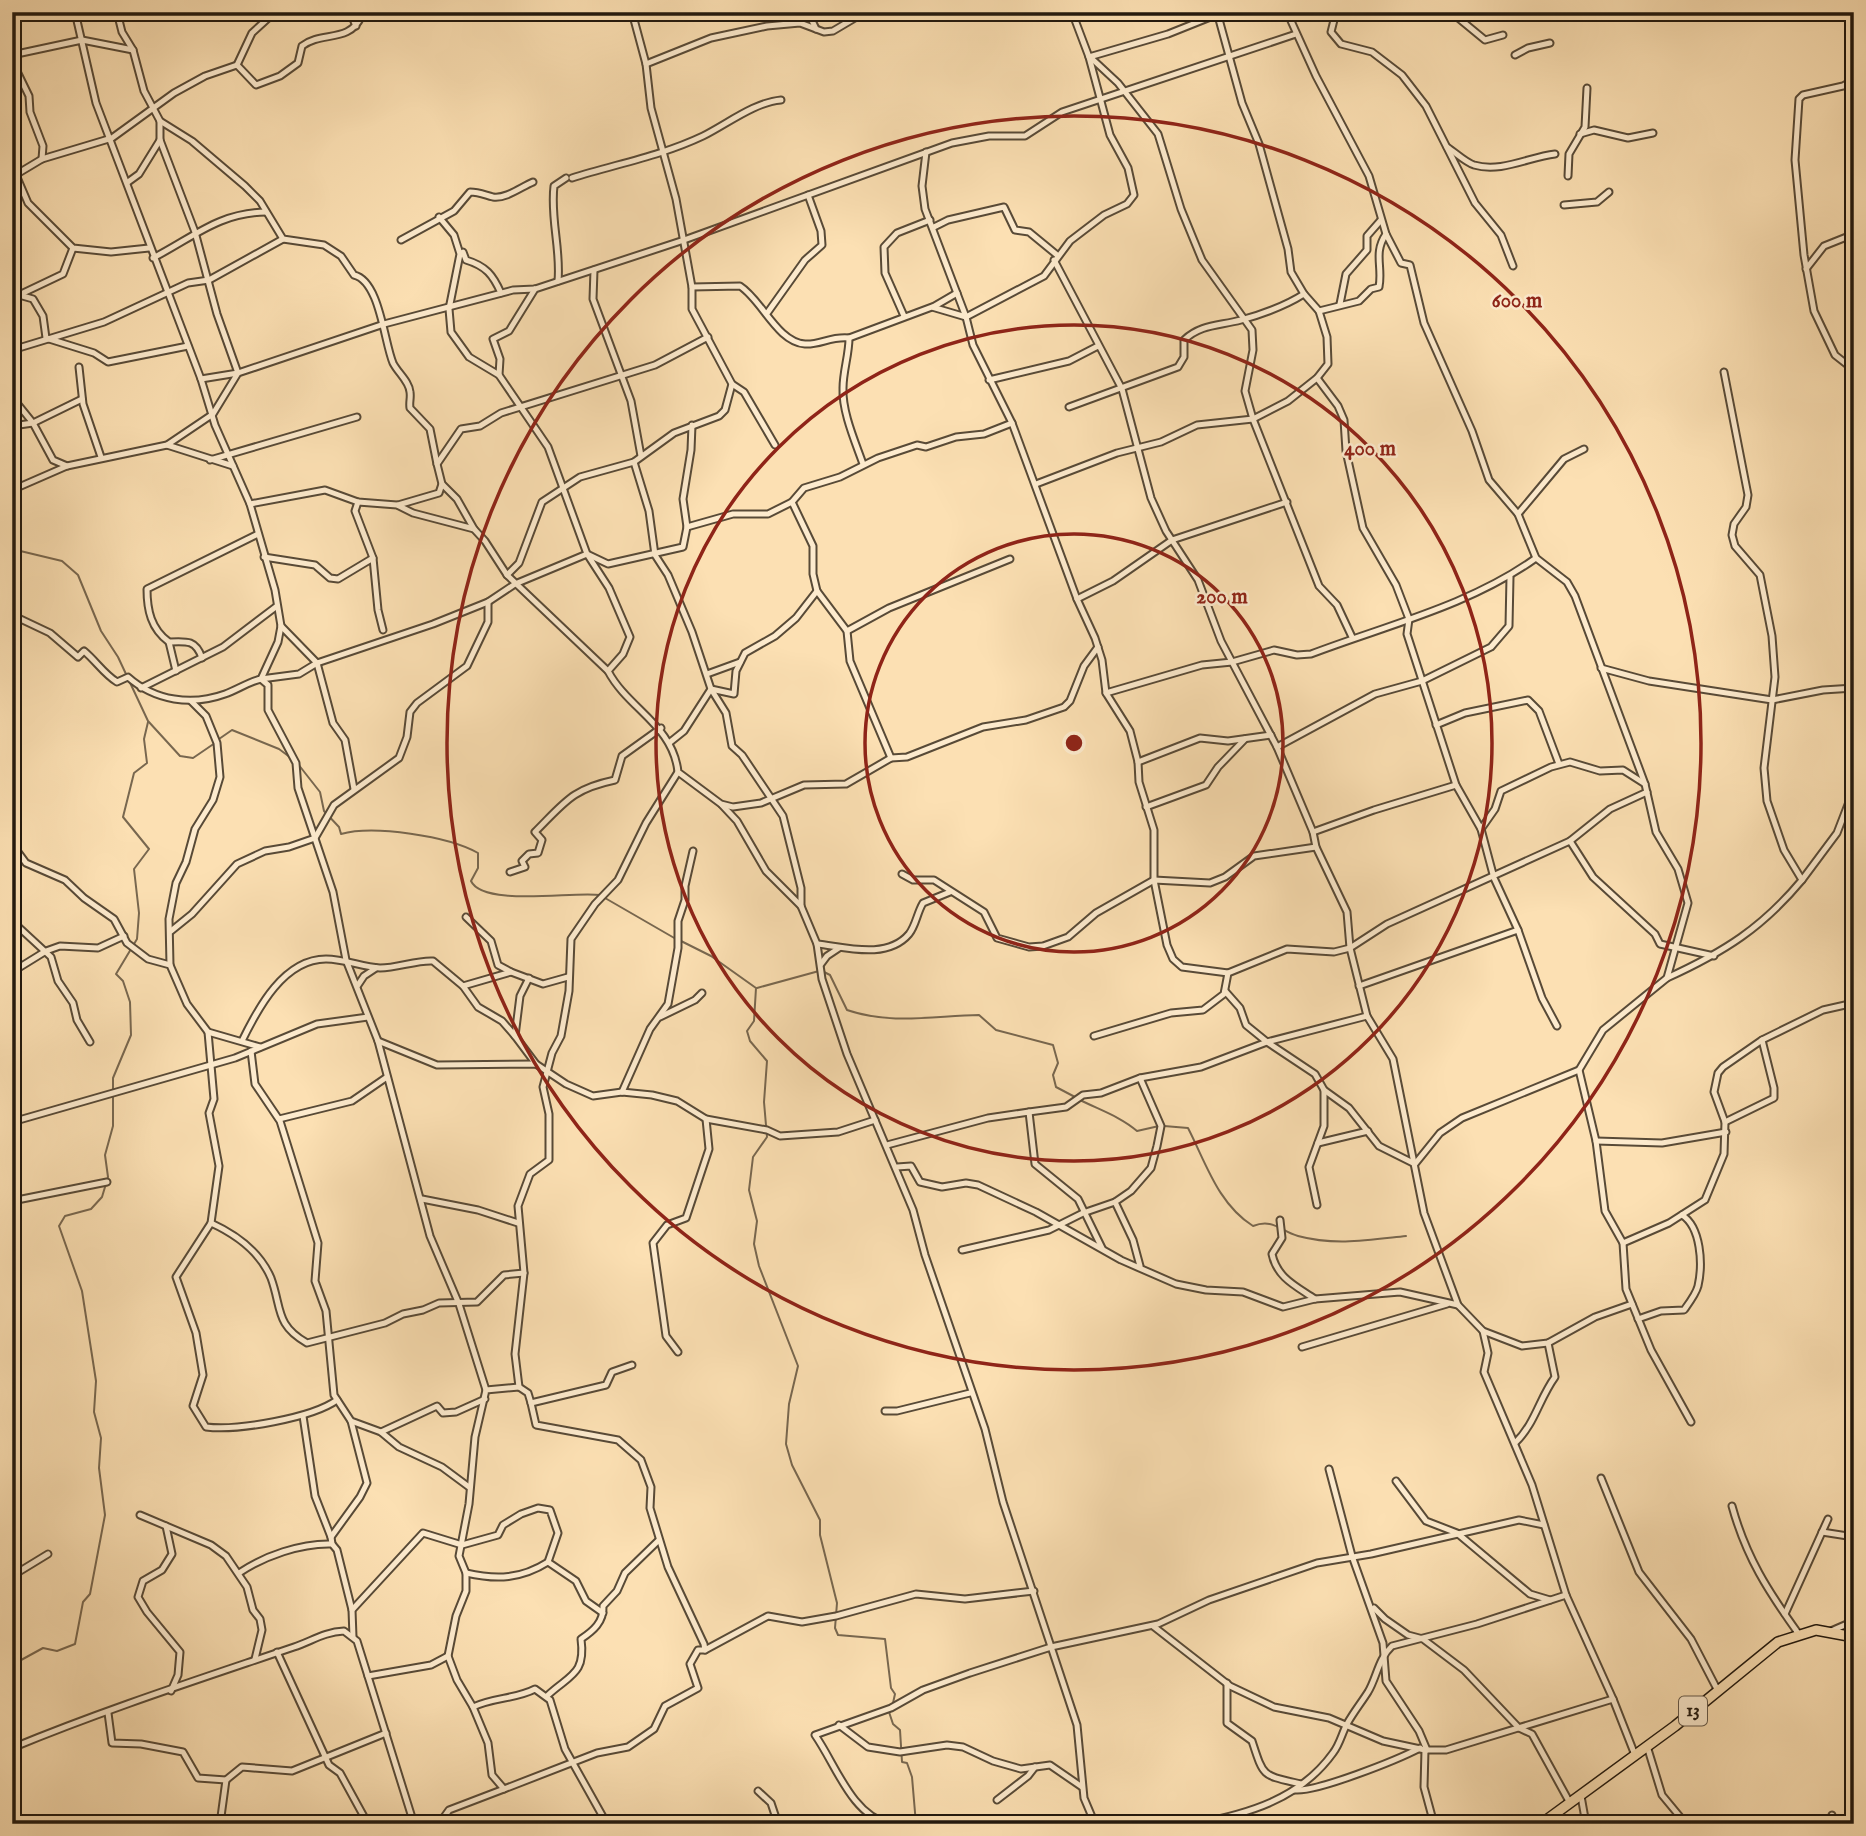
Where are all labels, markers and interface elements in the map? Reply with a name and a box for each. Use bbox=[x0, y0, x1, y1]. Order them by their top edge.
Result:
text: 600 m bbox=[1492, 288, 1543, 315]
text: 400 m bbox=[1344, 436, 1397, 463]
text: 200 m bbox=[1196, 584, 1248, 611]
centre of rings bbox=[1062, 731, 1086, 755]
road number: 13 bbox=[1679, 1696, 1707, 1726]

